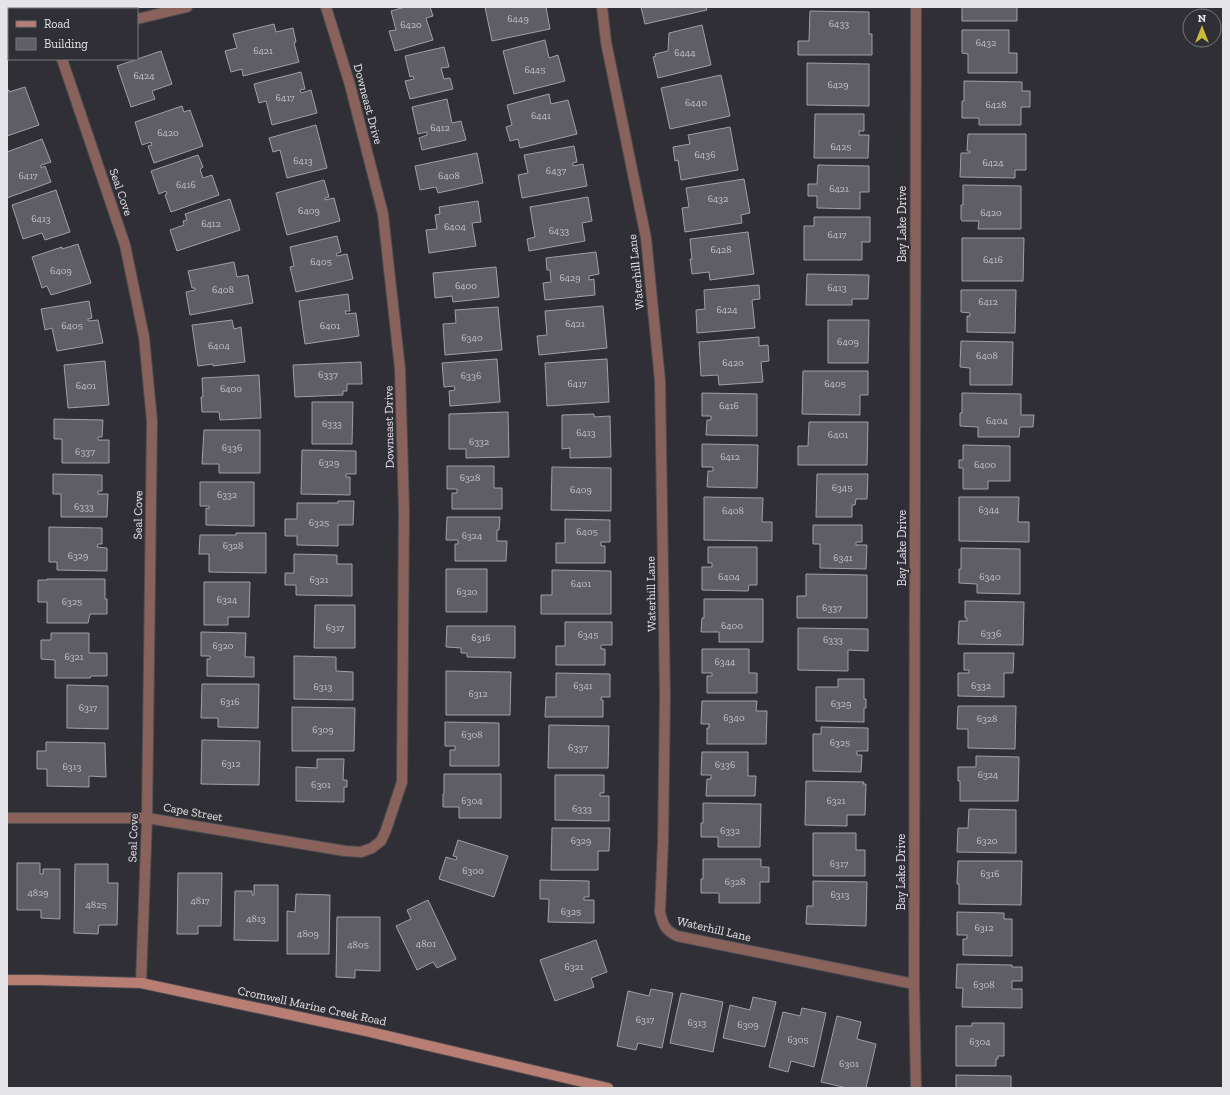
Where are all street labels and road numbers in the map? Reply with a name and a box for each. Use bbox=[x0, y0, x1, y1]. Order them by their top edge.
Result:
street label: Downeast Drive bbox=[351, 62, 386, 146]
street label: Seal Cove bbox=[106, 167, 136, 218]
street label: Bay Lake Drive bbox=[895, 185, 909, 262]
street label: Waterhill Lane bbox=[625, 233, 647, 310]
street label: Downeast Drive bbox=[381, 385, 397, 468]
street label: Seal Cove bbox=[131, 490, 145, 540]
street label: Bay Lake Drive bbox=[895, 509, 909, 586]
street label: Waterhill Lane bbox=[643, 556, 659, 632]
street label: Cape Street bbox=[162, 800, 224, 824]
street label: Seal Cove bbox=[125, 813, 141, 863]
street label: Bay Lake Drive bbox=[894, 833, 908, 910]
street label: Waterhill Lane bbox=[676, 914, 753, 944]
street label: Cromwell Marine Creek Road bbox=[236, 983, 388, 1029]

